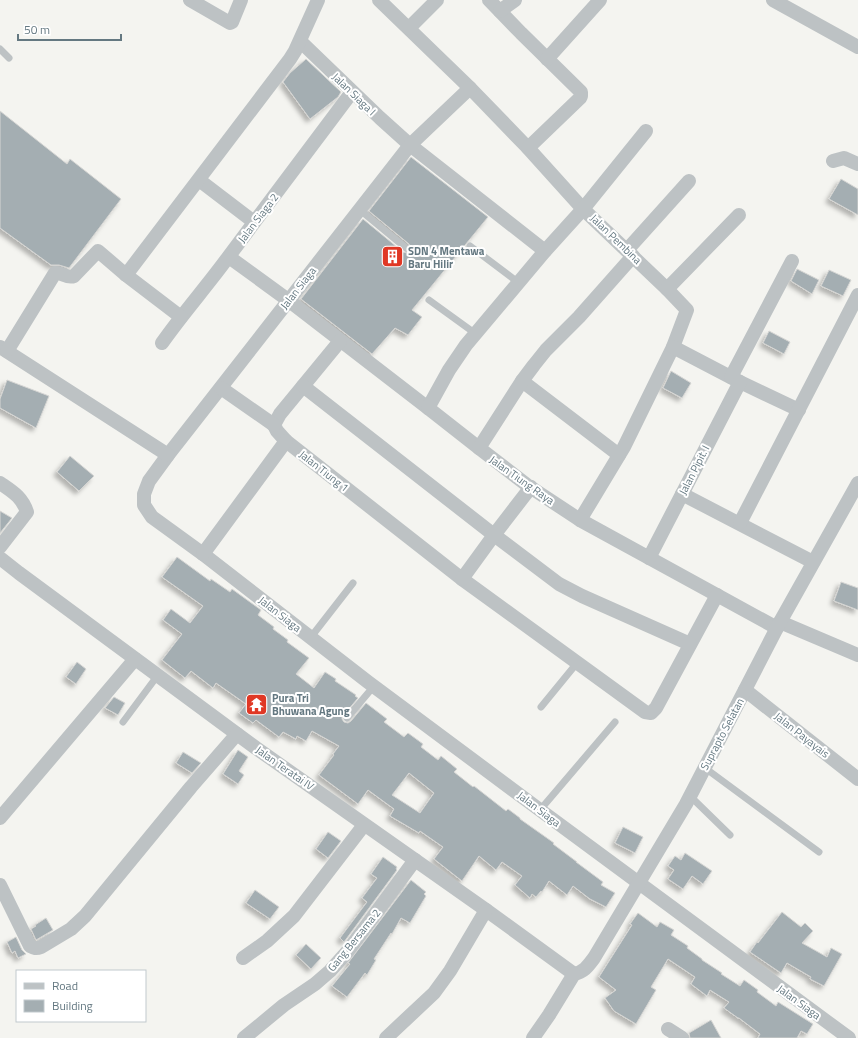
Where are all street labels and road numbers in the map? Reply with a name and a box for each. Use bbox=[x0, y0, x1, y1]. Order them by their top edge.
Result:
street label: Jalan Siaga I bbox=[329, 69, 379, 119]
street label: Jalan Siaga 2 bbox=[234, 190, 282, 246]
street label: Jalan Pembina bbox=[587, 210, 646, 268]
street label: Jalan Siaga bbox=[276, 263, 320, 313]
street label: Jalan Pipit. I bbox=[675, 442, 713, 498]
street label: Jalan Tiung 1 bbox=[296, 446, 352, 496]
street label: Jalan Tiung Raya bbox=[486, 452, 558, 509]
street label: Jalan Siaga bbox=[255, 592, 305, 636]
street label: Suprapto Selatan bbox=[696, 695, 748, 773]
street label: Jalan Payayais bbox=[771, 708, 833, 762]
street label: Jalan Teratai IV bbox=[253, 742, 318, 794]
street label: Jalan Siaga bbox=[514, 788, 564, 831]
street label: Gang Bersama 2 bbox=[324, 905, 384, 975]
street label: Jalan Siaga bbox=[774, 981, 824, 1023]

